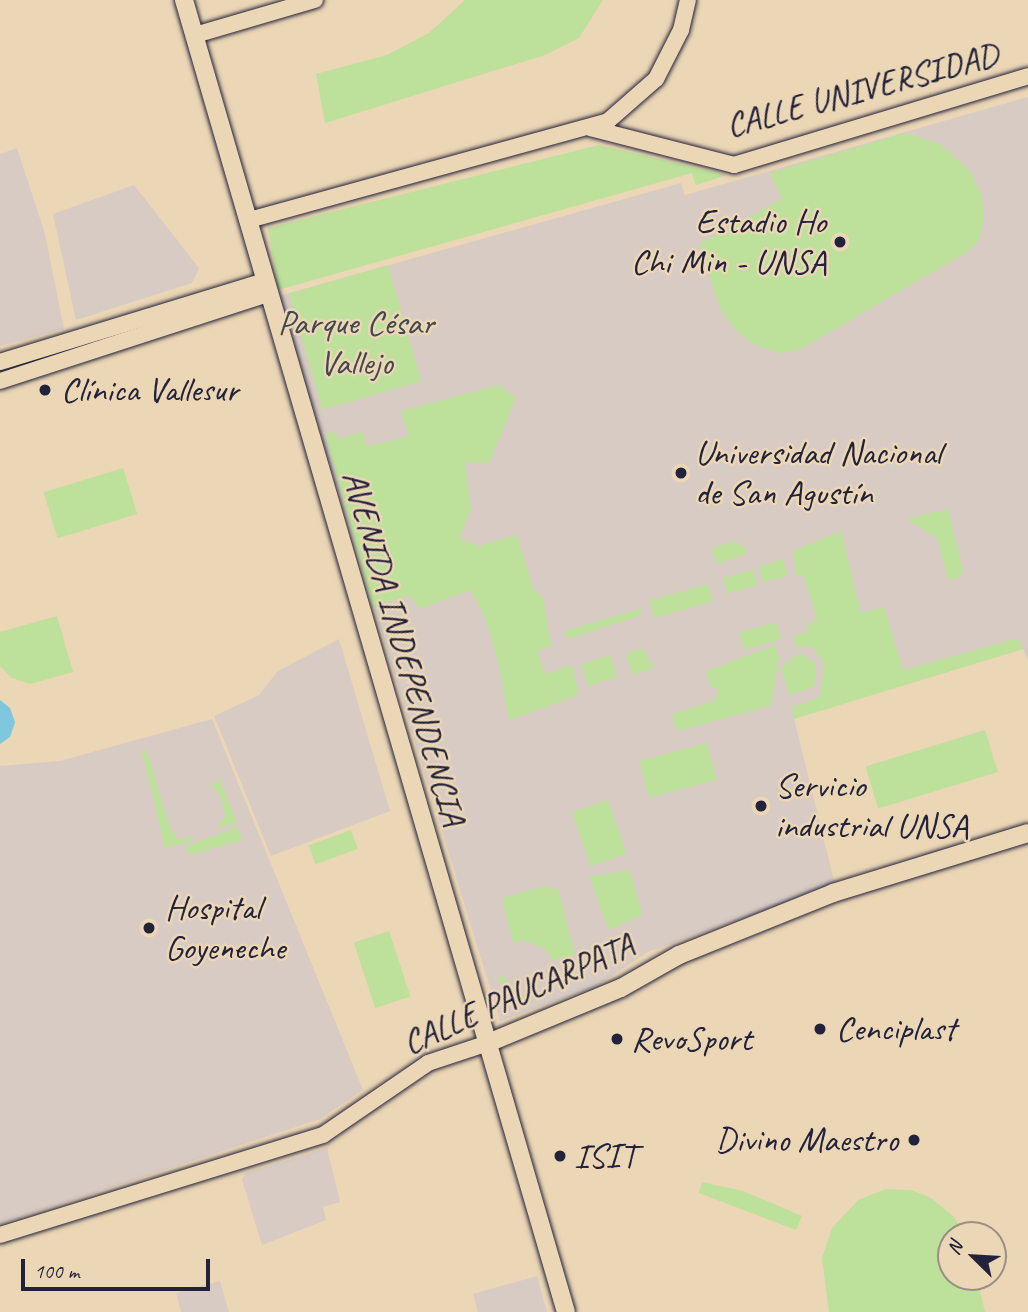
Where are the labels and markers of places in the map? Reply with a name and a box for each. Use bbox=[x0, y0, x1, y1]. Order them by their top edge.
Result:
place label: Estadio Ho Chi Min - UNSA bbox=[631, 201, 826, 283]
marker: Estadio Ho Chi Min - UNSA bbox=[832, 234, 848, 250]
place label: Clínica Vallesur bbox=[61, 369, 239, 411]
marker: Clínica Vallesur bbox=[35, 380, 55, 400]
place label: Universidad Nacional de San Agustín bbox=[695, 432, 944, 514]
marker: Universidad Nacional de San Agustín bbox=[673, 465, 689, 481]
place label: Servicio industrial UNSA bbox=[775, 765, 968, 847]
marker: Servicio industrial UNSA bbox=[753, 798, 769, 814]
place label: Hospital Goyeneche bbox=[165, 887, 285, 969]
marker: Hospital Goyeneche bbox=[139, 918, 159, 938]
place label: Cenciplast bbox=[836, 1008, 955, 1050]
place label: RevoSport bbox=[631, 1018, 752, 1060]
marker: Cenciplast bbox=[810, 1019, 830, 1039]
marker: RevoSport bbox=[609, 1031, 625, 1047]
place label: Divino Maestro bbox=[715, 1119, 898, 1161]
marker: Divino Maestro bbox=[904, 1130, 924, 1150]
place label: ISIT bbox=[574, 1135, 636, 1177]
marker: ISIT bbox=[552, 1148, 568, 1164]

